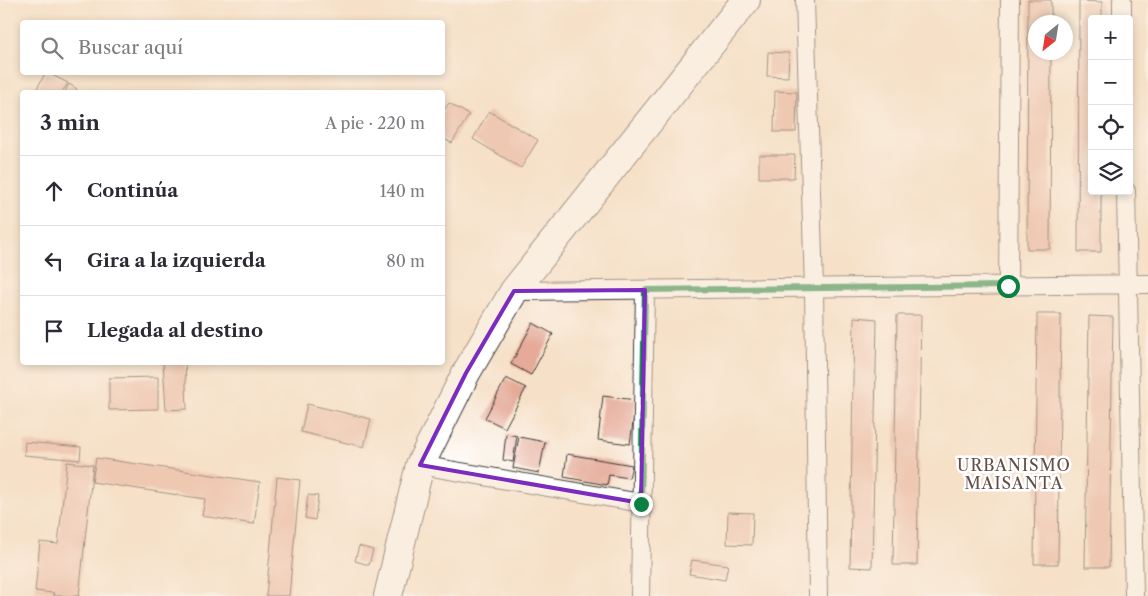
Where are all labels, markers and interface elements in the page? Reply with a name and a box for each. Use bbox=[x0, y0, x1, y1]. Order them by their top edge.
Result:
north arrow bbox=[1028, 15, 1073, 60]
map controls bbox=[1088, 15, 1133, 195]
button: + bbox=[1088, 15, 1133, 60]
search box bbox=[20, 20, 445, 75]
icon: search bbox=[38, 34, 66, 62]
text: Buscar aquí bbox=[78, 36, 183, 59]
button: − bbox=[1088, 60, 1133, 105]
button: locate bbox=[1088, 105, 1133, 150]
text: 3 min bbox=[40, 110, 100, 135]
text: A pie · 220 m bbox=[325, 113, 425, 133]
button: layers bbox=[1088, 150, 1133, 195]
icon: ahead bbox=[40, 177, 68, 205]
text: Continúa bbox=[87, 179, 178, 202]
text: 140 m bbox=[380, 181, 425, 201]
icon: left bbox=[40, 247, 68, 275]
text: Gira a la izquierda bbox=[87, 249, 266, 272]
text: 80 m bbox=[386, 251, 425, 271]
route start bbox=[997, 275, 1020, 298]
icon: arrive bbox=[40, 317, 68, 345]
text: Llegada al destino bbox=[87, 319, 263, 342]
district label: URBANISMO MAISANTA bbox=[957, 455, 1071, 493]
route end bbox=[630, 493, 653, 516]

